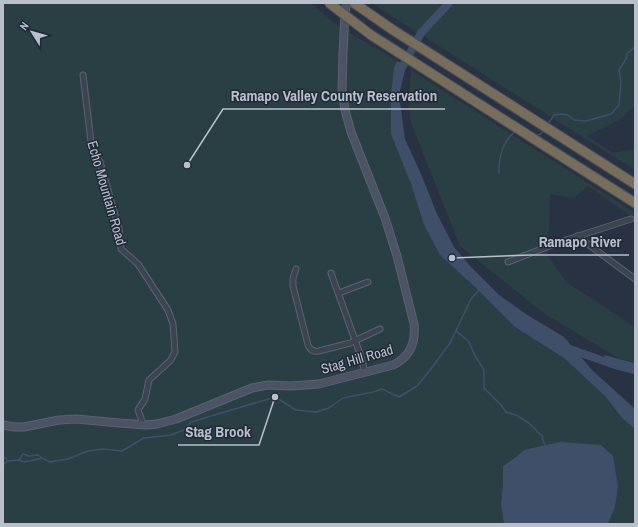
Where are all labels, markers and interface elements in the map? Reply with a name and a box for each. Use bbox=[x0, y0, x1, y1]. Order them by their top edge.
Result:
north arrow bbox=[12, 12, 52, 52]
text: N bbox=[16, 19, 32, 33]
callout: Ramapo Valley County Reservation bbox=[223, 82, 445, 109]
text: Ramapo Valley County Reservation bbox=[231, 85, 437, 106]
street label: Echo Mountain Road bbox=[83, 139, 131, 247]
callout: Ramapo River bbox=[530, 228, 629, 255]
text: Ramapo River bbox=[539, 231, 622, 252]
street label: Stag Hill Road bbox=[319, 340, 395, 378]
callout: Stag Brook bbox=[178, 418, 259, 445]
text: Stag Brook bbox=[185, 421, 251, 442]

